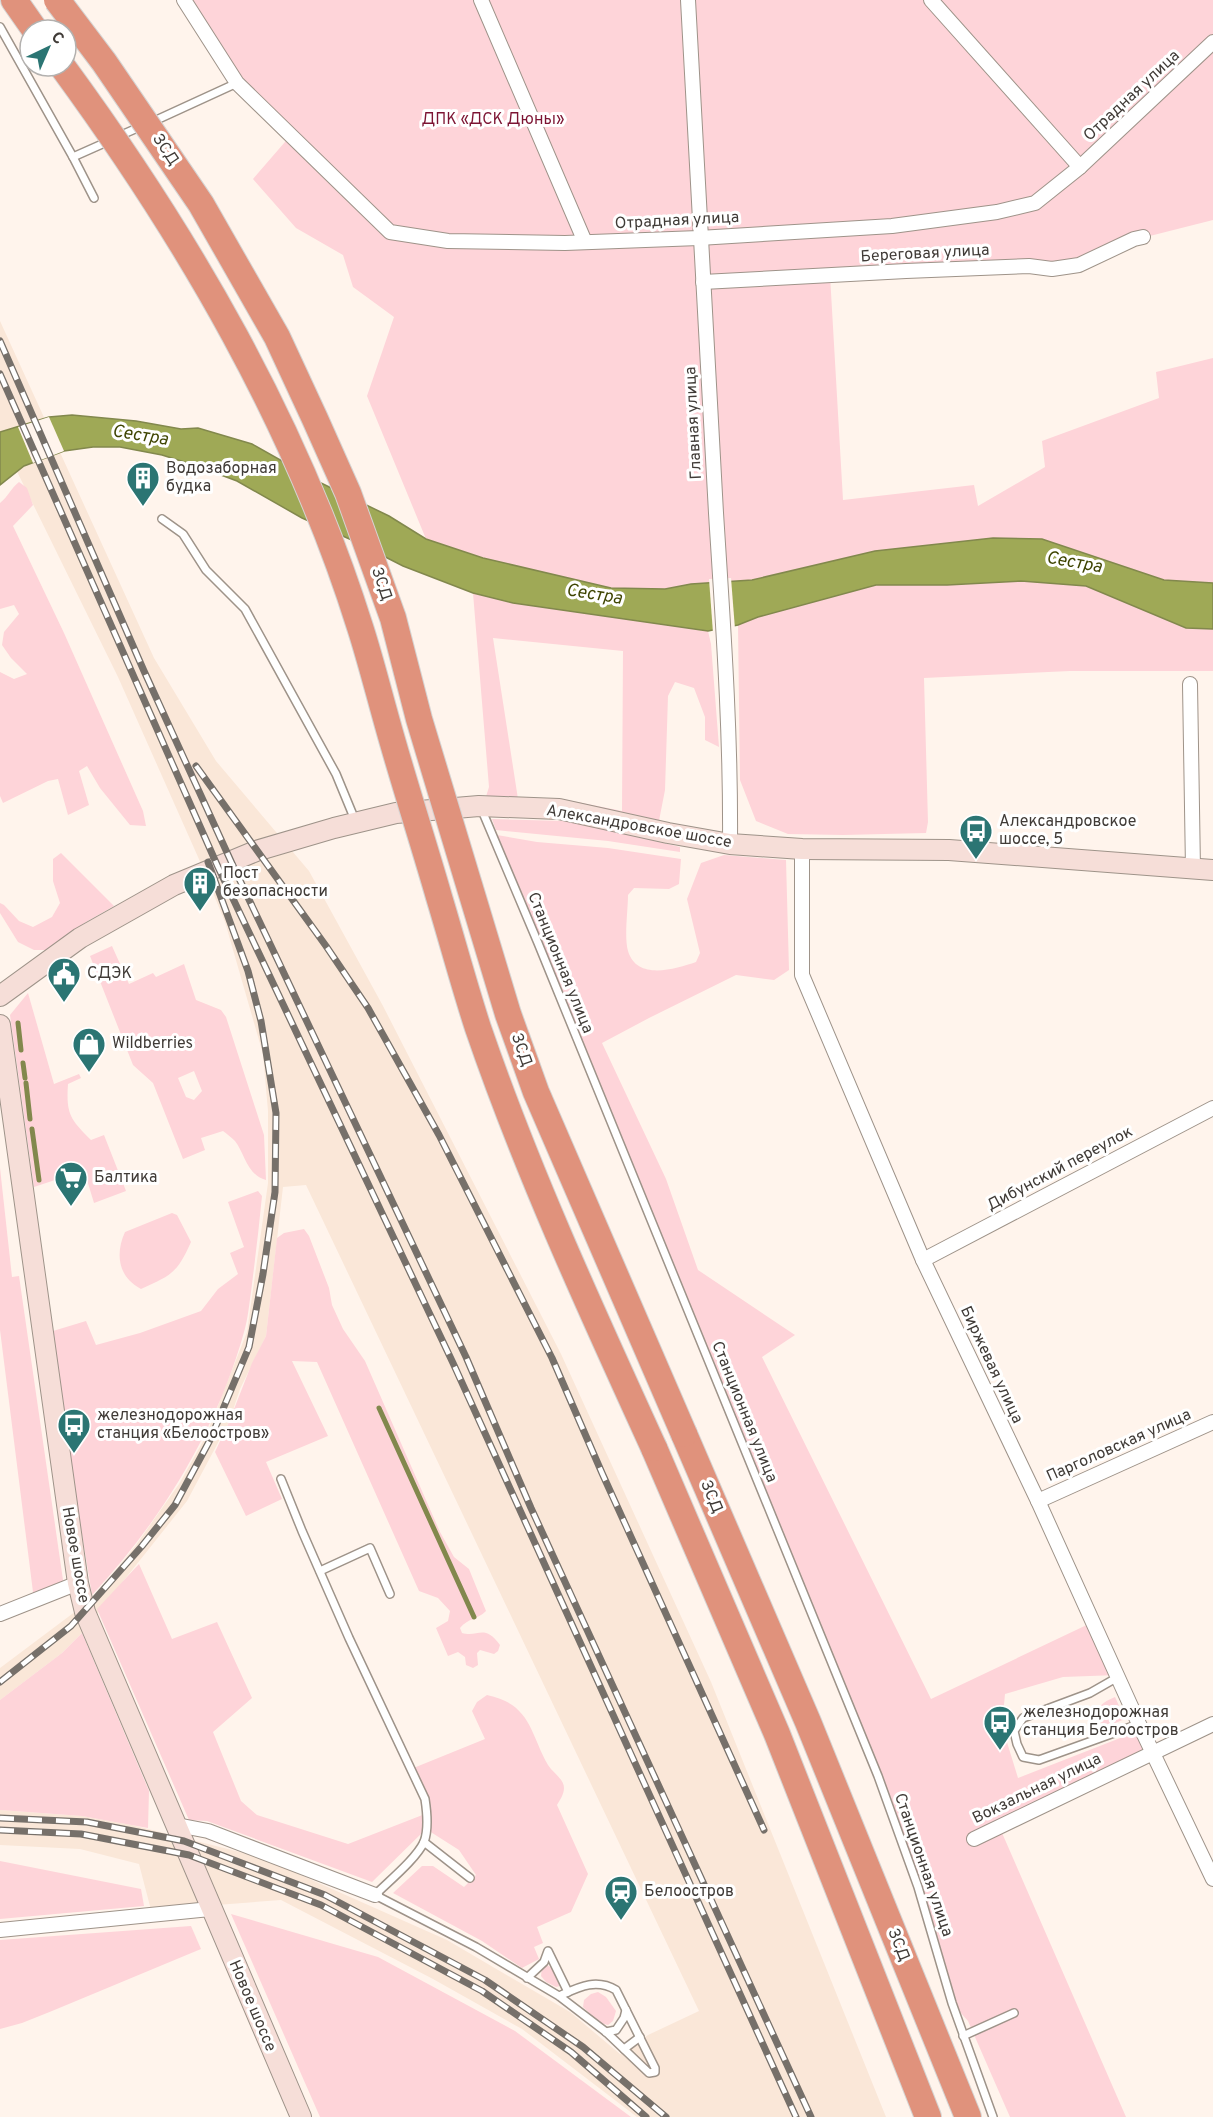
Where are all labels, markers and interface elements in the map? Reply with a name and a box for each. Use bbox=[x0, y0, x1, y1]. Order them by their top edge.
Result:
north arrow bbox=[18, 18, 78, 78]
text: С bbox=[46, 28, 68, 49]
street label: Отрадная улица bbox=[1080, 46, 1184, 146]
park label: ДПК «ДСК Дюны» bbox=[421, 110, 565, 130]
street label: ЗСД bbox=[147, 130, 183, 170]
street label: Отрадная улица bbox=[614, 208, 740, 234]
street label: Береговая улица bbox=[860, 241, 990, 267]
street label: Главная улица bbox=[681, 366, 707, 480]
water label: Сестра bbox=[110, 420, 170, 452]
place label: Водозаборная будка bbox=[166, 459, 277, 497]
building icon: Водозаборная будка bbox=[125, 460, 161, 507]
water label: Сестра bbox=[1044, 547, 1104, 579]
street label: ЗСД bbox=[366, 565, 396, 603]
water label: Сестра bbox=[564, 579, 624, 611]
street label: Александровское шоссе bbox=[545, 801, 733, 853]
place label: Александровское шоссе, 5 bbox=[999, 812, 1136, 850]
bus stop icon: Александровское шоссе, 5 bbox=[958, 813, 994, 860]
place label: Пост безопасности bbox=[223, 864, 328, 902]
building icon: Пост безопасности bbox=[182, 865, 218, 912]
street label: Станционная улица bbox=[523, 890, 597, 1036]
public building icon: СДЭК bbox=[46, 956, 82, 1003]
place label: СДЭК bbox=[87, 964, 132, 984]
shop icon: Wildberries bbox=[71, 1026, 107, 1073]
street label: ЗСД bbox=[506, 1031, 536, 1069]
place label: Wildberries bbox=[112, 1034, 193, 1054]
street label: Дибунский переулок bbox=[984, 1122, 1136, 1216]
supermarket icon: Балтика bbox=[53, 1160, 89, 1207]
place label: Балтика bbox=[94, 1168, 158, 1188]
street label: Биржевая улица bbox=[955, 1303, 1027, 1427]
street label: Станционная улица bbox=[707, 1339, 781, 1485]
street label: Парголовская улица bbox=[1044, 1405, 1194, 1487]
place label: железнодорожная станция «Белоостров» bbox=[97, 1406, 269, 1444]
bus stop icon: железнодорожная станция «Белоостров» bbox=[56, 1407, 92, 1454]
street label: ЗСД bbox=[695, 1477, 727, 1517]
street label: Новое шоссе bbox=[57, 1505, 93, 1605]
place label: железнодорожная станция Белоостров bbox=[1023, 1703, 1179, 1741]
bus stop icon: железнодорожная станция Белоостров bbox=[982, 1704, 1018, 1751]
street label: Вокзальная улица bbox=[969, 1749, 1105, 1829]
street label: Станционная улица bbox=[889, 1791, 957, 1939]
station icon: Белоостров bbox=[603, 1874, 639, 1921]
place label: Белоостров bbox=[644, 1882, 734, 1902]
street label: ЗСД bbox=[882, 1925, 914, 1965]
street label: Новое шоссе bbox=[224, 1957, 280, 2055]

